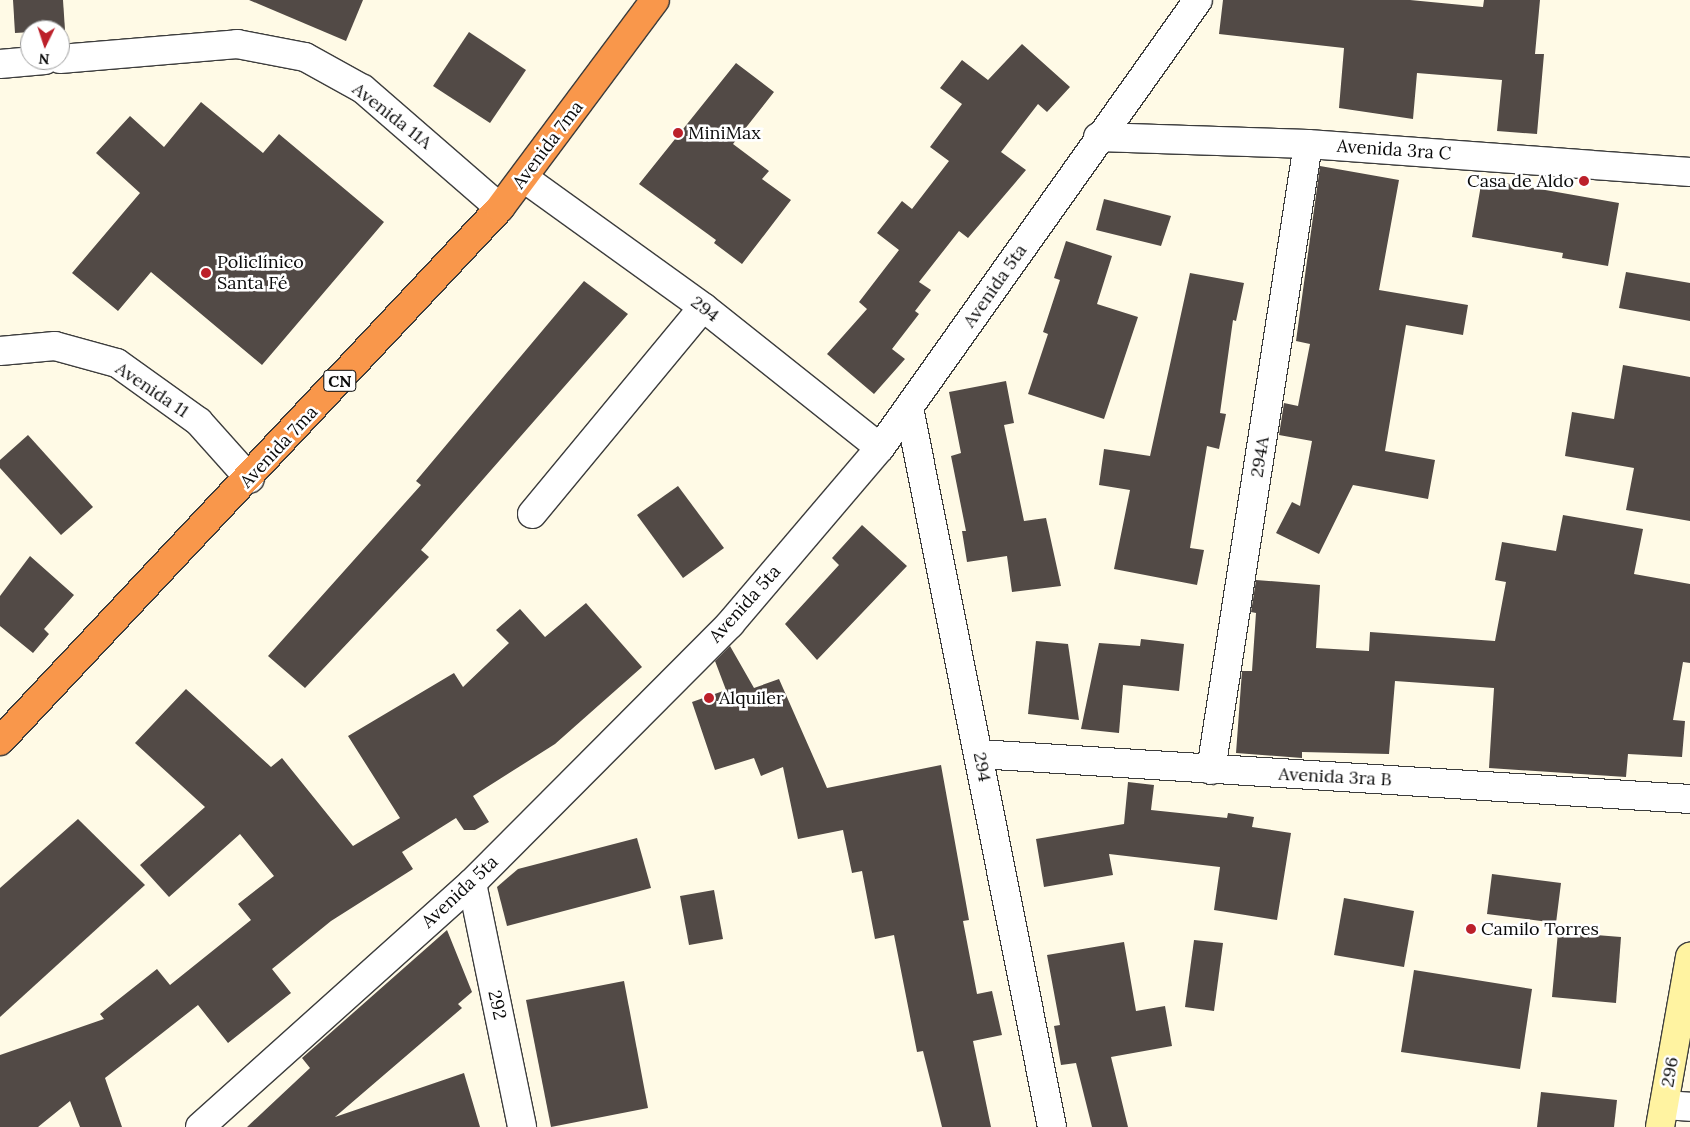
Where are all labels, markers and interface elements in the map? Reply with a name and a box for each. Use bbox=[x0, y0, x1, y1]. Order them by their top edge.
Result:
north arrow bbox=[20, 20, 70, 70]
text: N bbox=[38, 50, 50, 68]
street label: Avenida 11A bbox=[348, 78, 436, 154]
street label: Avenida 7ma bbox=[508, 97, 588, 193]
place label: MiniMax bbox=[688, 122, 761, 144]
marker: MiniMax bbox=[672, 127, 684, 139]
street label: Avenida 3ra C bbox=[1336, 135, 1452, 165]
place label: Casa de Aldo bbox=[1467, 170, 1574, 192]
marker: Casa de Aldo bbox=[1578, 175, 1590, 187]
street label: Avenida 5ta bbox=[958, 240, 1032, 332]
place label: Policlínico Santa Fé bbox=[217, 252, 304, 294]
marker: Policlínico Santa Fé bbox=[199, 266, 213, 280]
street label: 294 bbox=[687, 291, 723, 327]
street label: Avenida 11 bbox=[111, 358, 193, 422]
road number: CN bbox=[322, 368, 358, 394]
street label: Avenida 7ma bbox=[236, 402, 322, 492]
street label: 294A bbox=[1246, 435, 1274, 479]
street label: Avenida 5ta bbox=[705, 561, 785, 647]
place label: Alquiler bbox=[719, 687, 784, 709]
marker: Alquiler bbox=[703, 692, 715, 704]
street label: 294 bbox=[969, 750, 995, 784]
street label: Avenida 3ra B bbox=[1278, 763, 1392, 791]
street label: Avenida 5ta bbox=[417, 851, 503, 933]
place label: Camilo Torres bbox=[1481, 918, 1599, 940]
marker: Camilo Torres bbox=[1465, 923, 1477, 935]
street label: 292 bbox=[483, 988, 511, 1022]
street label: 296 bbox=[1657, 1055, 1683, 1089]

